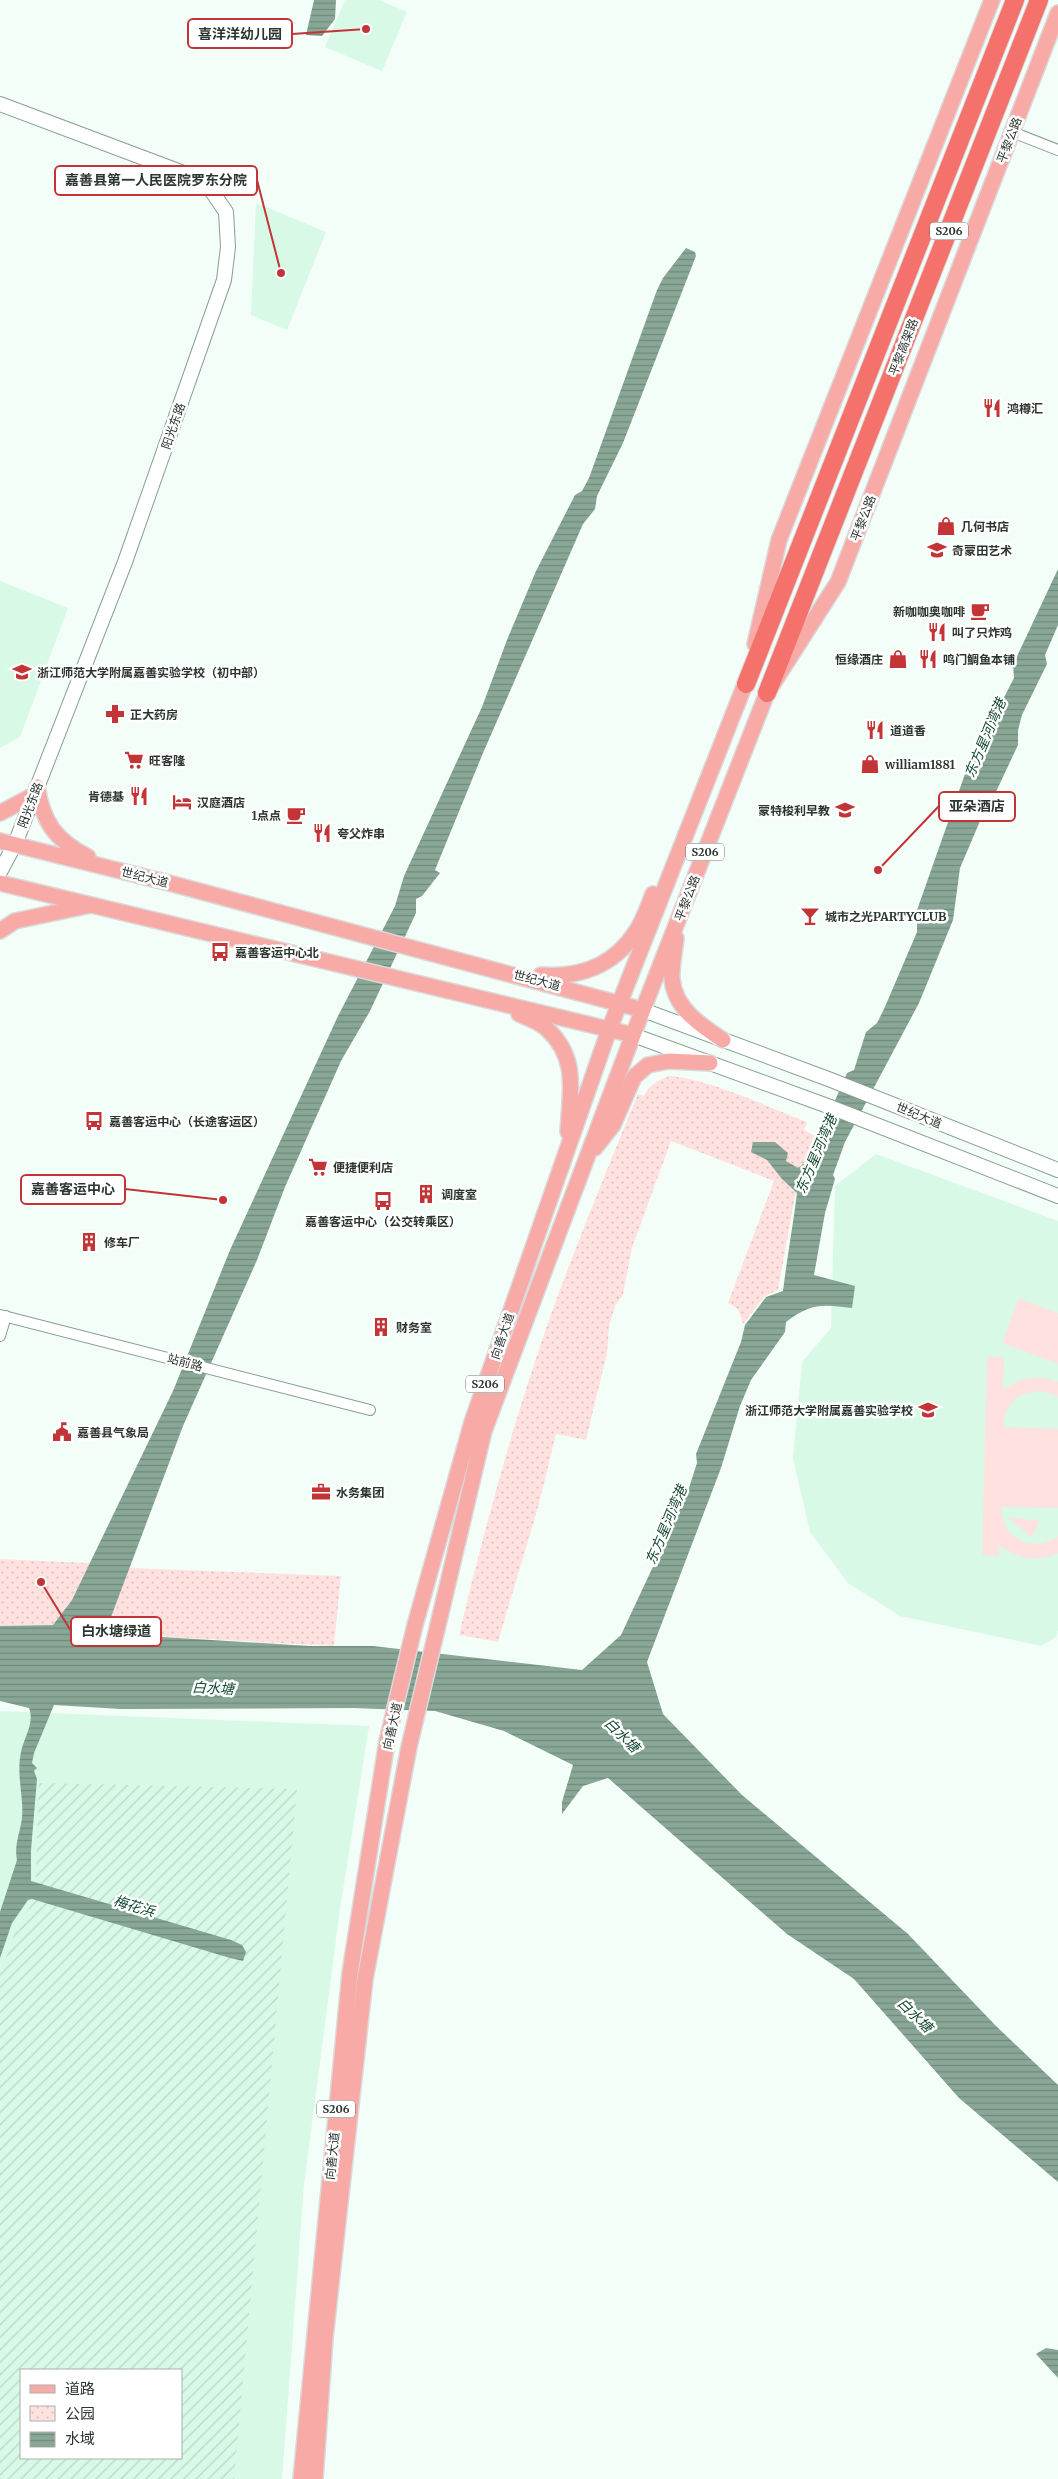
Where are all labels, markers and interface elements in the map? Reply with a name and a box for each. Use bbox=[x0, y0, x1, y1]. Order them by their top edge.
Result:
callout: 喜洋洋幼儿园 bbox=[188, 19, 292, 48]
text: 喜洋洋幼儿园 bbox=[198, 25, 282, 43]
street label: 平黎公路 bbox=[993, 115, 1025, 165]
callout: 嘉善县第一人民医院罗东分院 bbox=[55, 166, 257, 195]
text: 嘉善县第一人民医院罗东分院 bbox=[65, 171, 247, 189]
road number: S206 bbox=[930, 222, 968, 240]
street label: 平黎高架路 bbox=[885, 316, 921, 378]
restaurant icon: 鸿樽汇 bbox=[981, 397, 1003, 419]
street label: 阳光东路 bbox=[158, 401, 188, 451]
place label: 鸿樽汇 bbox=[1007, 401, 1043, 416]
street label: 平黎公路 bbox=[847, 493, 879, 543]
shop icon: 几何书店 bbox=[935, 515, 957, 537]
place label: 几何书店 bbox=[961, 519, 1009, 534]
school or university icon: 奇蒙田艺术 bbox=[926, 539, 948, 561]
place label: 奇蒙田艺术 bbox=[952, 543, 1012, 558]
cafe icon: 新咖咖奥咖啡 bbox=[969, 600, 991, 622]
place label: 新咖咖奥咖啡 bbox=[893, 604, 965, 619]
restaurant icon: 叫了只炸鸡 bbox=[926, 621, 948, 643]
place label: 叫了只炸鸡 bbox=[952, 625, 1012, 640]
shop icon: 恒缘酒庄 bbox=[887, 648, 909, 670]
restaurant icon: 鸣门鲷鱼本铺 bbox=[917, 648, 939, 670]
place label: 恒缘酒庄 bbox=[835, 652, 883, 667]
place label: 鸣门鲷鱼本铺 bbox=[943, 652, 1015, 667]
school or university icon: 浙江师范大学附属嘉善实验学校（初中部） bbox=[11, 661, 33, 683]
place label: 浙江师范大学附属嘉善实验学校（初中部） bbox=[37, 665, 265, 680]
water label: 东方星河湾港 bbox=[960, 694, 1010, 780]
pharmacy icon: 正大药房 bbox=[104, 703, 126, 725]
place label: 正大药房 bbox=[130, 707, 178, 722]
restaurant icon: 道道香 bbox=[864, 719, 886, 741]
place label: 道道香 bbox=[890, 723, 926, 738]
supermarket icon: 旺客隆 bbox=[123, 749, 145, 771]
place label: 旺客隆 bbox=[149, 753, 186, 768]
shop icon: william1881 bbox=[859, 753, 881, 775]
place label: william1881 bbox=[884, 757, 956, 772]
street label: 阳光东路 bbox=[14, 780, 46, 830]
restaurant icon: 肯德基 bbox=[128, 785, 150, 807]
place label: 肯德基 bbox=[88, 789, 124, 804]
hotel icon: 汉庭酒店 bbox=[171, 791, 193, 813]
callout: 亚朵酒店 bbox=[939, 792, 1015, 821]
place label: 汉庭酒店 bbox=[197, 795, 245, 810]
text: 亚朵酒店 bbox=[949, 797, 1005, 815]
school or university icon: 蒙特梭利早教 bbox=[834, 799, 856, 821]
place label: 蒙特梭利早教 bbox=[758, 803, 830, 818]
cafe icon: 1点点 bbox=[285, 804, 307, 826]
place label: 1点点 bbox=[251, 808, 281, 823]
restaurant icon: 夸父炸串 bbox=[311, 822, 333, 844]
place label: 夸父炸串 bbox=[337, 826, 385, 841]
road number: S206 bbox=[686, 844, 724, 860]
street label: 世纪大道 bbox=[120, 864, 170, 890]
street label: 平黎公路 bbox=[671, 873, 703, 923]
bar icon: 城市之光PARTYCLUB bbox=[799, 905, 821, 927]
place label: 城市之光PARTYCLUB bbox=[825, 909, 947, 924]
bus stop icon: 嘉善客运中心北 bbox=[209, 941, 231, 963]
place label: 嘉善客运中心北 bbox=[235, 945, 319, 960]
street label: 世纪大道 bbox=[512, 967, 562, 993]
street label: 世纪大道 bbox=[894, 1099, 944, 1131]
bus stop icon: 嘉善客运中心（长途客运区） bbox=[83, 1110, 105, 1132]
water label: 东方星河湾港 bbox=[791, 1110, 841, 1196]
place label: 嘉善客运中心（长途客运区） bbox=[109, 1114, 265, 1129]
supermarket icon: 便捷便利店 bbox=[307, 1156, 329, 1178]
place label: 便捷便利店 bbox=[333, 1160, 393, 1175]
callout: 嘉善客运中心 bbox=[21, 1175, 125, 1204]
text: 嘉善客运中心 bbox=[31, 1180, 115, 1198]
building icon: 调度室 bbox=[415, 1183, 437, 1205]
place label: 调度室 bbox=[441, 1187, 477, 1202]
bus stop icon: 嘉善客运中心（公交转乘区） bbox=[372, 1190, 394, 1212]
place label: 嘉善客运中心（公交转乘区） bbox=[305, 1214, 461, 1229]
building icon: 修车厂 bbox=[78, 1231, 100, 1253]
place label: 修车厂 bbox=[104, 1235, 140, 1250]
street label: 向善大道 bbox=[487, 1311, 517, 1361]
building icon: 财务室 bbox=[370, 1316, 392, 1338]
place label: 财务室 bbox=[396, 1320, 432, 1335]
street label: 站前路 bbox=[166, 1350, 204, 1374]
road number: S206 bbox=[466, 1376, 504, 1392]
school or university icon: 浙江师范大学附属嘉善实验学校 bbox=[917, 1399, 939, 1421]
place label: 浙江师范大学附属嘉善实验学校 bbox=[745, 1403, 913, 1418]
public building icon: 嘉善县气象局 bbox=[51, 1421, 73, 1443]
place label: 嘉善县气象局 bbox=[77, 1425, 149, 1440]
office icon: 水务集团 bbox=[310, 1481, 332, 1503]
water label: 东方星河湾港 bbox=[641, 1481, 691, 1567]
place label: 水务集团 bbox=[336, 1485, 384, 1500]
callout: 白水塘绿道 bbox=[71, 1617, 161, 1646]
text: 白水塘绿道 bbox=[81, 1622, 151, 1640]
water label: 白水塘 bbox=[192, 1678, 236, 1698]
street label: 向善大道 bbox=[379, 1701, 405, 1751]
water label: 白水塘 bbox=[601, 1714, 645, 1757]
water label: 梅花浜 bbox=[111, 1891, 158, 1921]
water label: 白水塘 bbox=[894, 1994, 938, 2037]
road number: S206 bbox=[317, 2100, 355, 2118]
street label: 向善大道 bbox=[322, 2131, 342, 2181]
legend bbox=[20, 2369, 182, 2459]
text: 道路 bbox=[65, 2379, 95, 2398]
text: 公园 bbox=[65, 2404, 95, 2423]
text: 水域 bbox=[65, 2429, 95, 2448]

